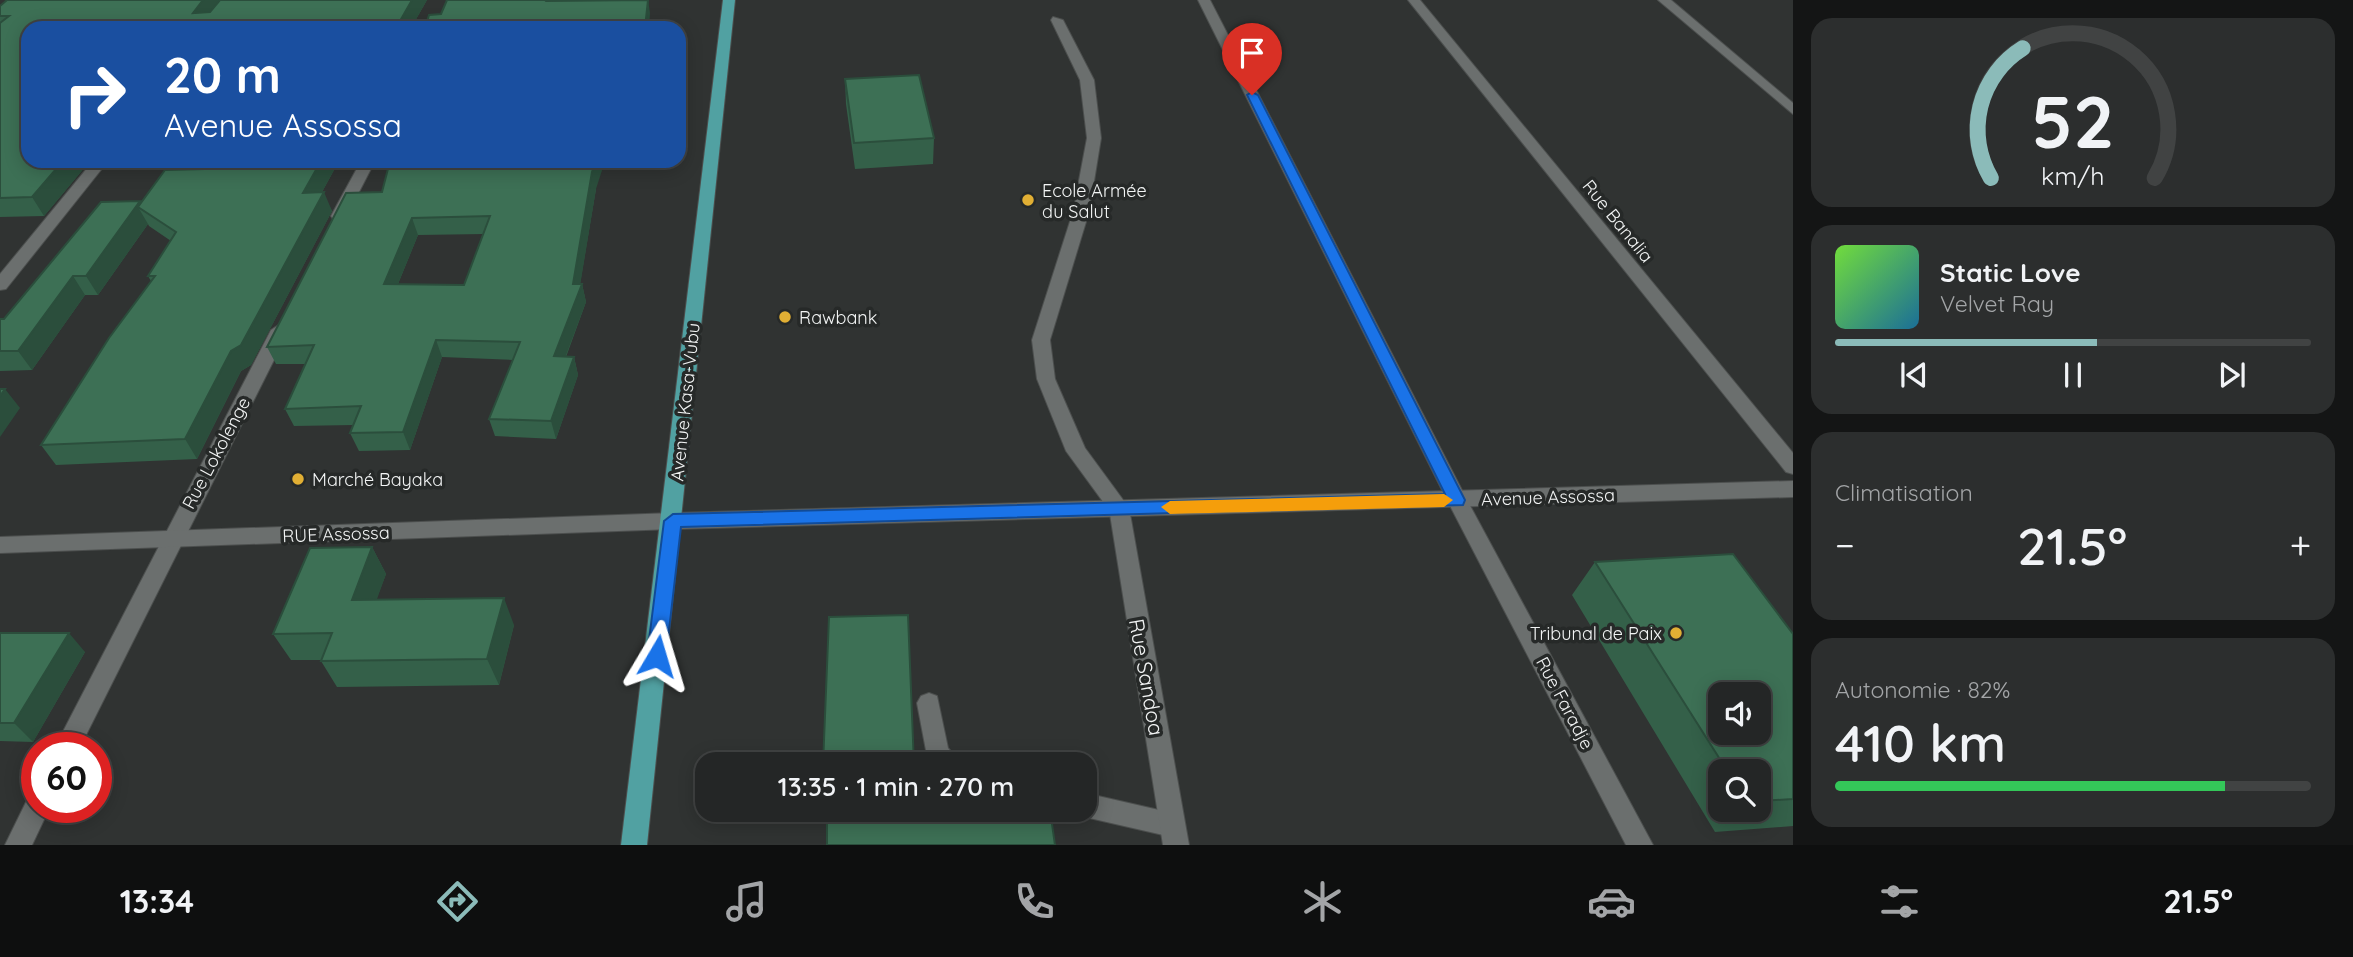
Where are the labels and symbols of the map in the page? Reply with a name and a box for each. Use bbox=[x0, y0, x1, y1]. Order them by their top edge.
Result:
pin bbox=[1222, 23, 1282, 95]
street label: Rue Banalia bbox=[1578, 175, 1658, 267]
place label: Ecole Armée du Salut bbox=[1042, 179, 1147, 223]
marker: Ecole Armée du Salut bbox=[1020, 192, 1036, 208]
place label: Rawbank bbox=[799, 306, 877, 329]
marker: Rawbank bbox=[777, 309, 793, 325]
street label: Avenue Kasa-Vubu bbox=[665, 322, 705, 482]
street label: Rue Lokolenge bbox=[177, 393, 255, 513]
place label: Marché Bayaka bbox=[312, 468, 443, 491]
marker: Marché Bayaka bbox=[290, 471, 306, 487]
street label: Avenue Assossa bbox=[1481, 483, 1615, 511]
street label: RUE Assossa bbox=[282, 521, 390, 547]
street label: Rue Sandoa bbox=[1124, 617, 1170, 737]
position arrow bbox=[620, 619, 694, 693]
place label: Tribunal de Paix bbox=[1530, 622, 1662, 645]
marker: Tribunal de Paix bbox=[1668, 625, 1684, 641]
street label: Rue Faradje bbox=[1531, 653, 1599, 753]
speed limit sign: 60 bbox=[21, 732, 112, 823]

